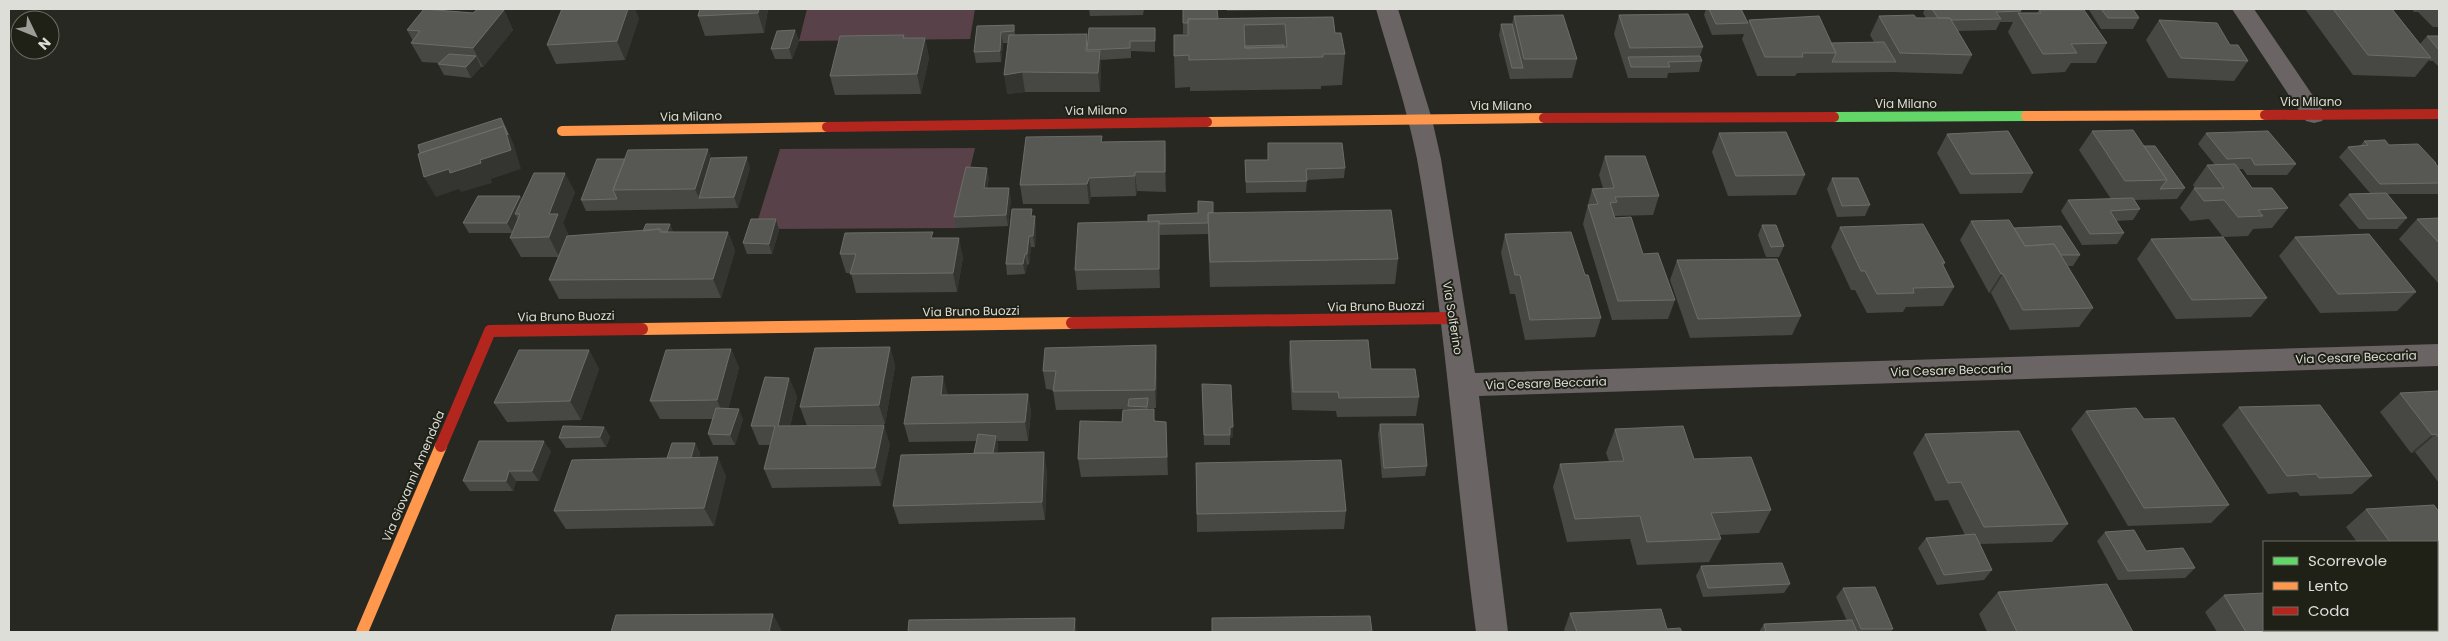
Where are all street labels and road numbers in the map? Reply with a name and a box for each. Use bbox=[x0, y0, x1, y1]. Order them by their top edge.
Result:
street label: Via Milano bbox=[2280, 93, 2342, 110]
street label: Via Milano bbox=[1875, 95, 1937, 112]
street label: Via Milano bbox=[1470, 97, 1532, 114]
street label: Via Milano bbox=[1065, 101, 1128, 119]
street label: Via Milano bbox=[660, 107, 723, 125]
street label: Via Solferino bbox=[1439, 280, 1467, 356]
street label: Via Bruno Buozzi bbox=[1327, 297, 1425, 315]
street label: Via Bruno Buozzi bbox=[922, 302, 1020, 320]
street label: Via Bruno Buozzi bbox=[517, 307, 615, 325]
street label: Via Cesare Beccaria bbox=[2295, 346, 2417, 368]
street label: Via Cesare Beccaria bbox=[1890, 359, 2012, 381]
street label: Via Cesare Beccaria bbox=[1485, 372, 1607, 394]
street label: Via Giovanni Amendola bbox=[378, 408, 448, 544]

